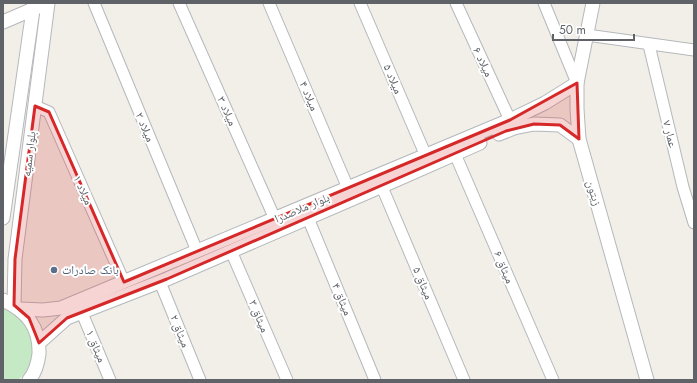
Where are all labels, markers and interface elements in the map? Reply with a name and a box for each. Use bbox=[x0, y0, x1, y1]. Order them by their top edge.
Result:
scale bar bbox=[553, 16, 634, 42]
text: 50 m bbox=[559, 21, 586, 39]
street label: میلاد ۶ bbox=[468, 44, 498, 80]
street label: میلاد ۵ bbox=[379, 61, 407, 97]
street label: میلاد ۴ bbox=[295, 78, 323, 114]
street label: میلاد ۳ bbox=[212, 93, 242, 129]
street label: میلاد ۲ bbox=[131, 109, 159, 145]
street label: عمار ۷ bbox=[658, 118, 682, 150]
street label: بلوار سمیه bbox=[17, 130, 41, 178]
street label: میلاد ۱ bbox=[68, 172, 98, 208]
street label: زیتون bbox=[582, 178, 606, 208]
street label: بلوار ملاصدرا bbox=[272, 188, 332, 228]
street label: میثاق ۶ bbox=[489, 248, 519, 286]
place label: بانک صادرات bbox=[62, 261, 119, 279]
street label: میثاق ۵ bbox=[408, 264, 438, 302]
marker: بانک صادرات bbox=[49, 265, 59, 275]
street label: میثاق ۴ bbox=[327, 280, 357, 318]
street label: میثاق ۳ bbox=[244, 297, 274, 335]
street label: میثاق ۲ bbox=[165, 312, 195, 350]
street label: میثاق ۱ bbox=[81, 327, 111, 365]

